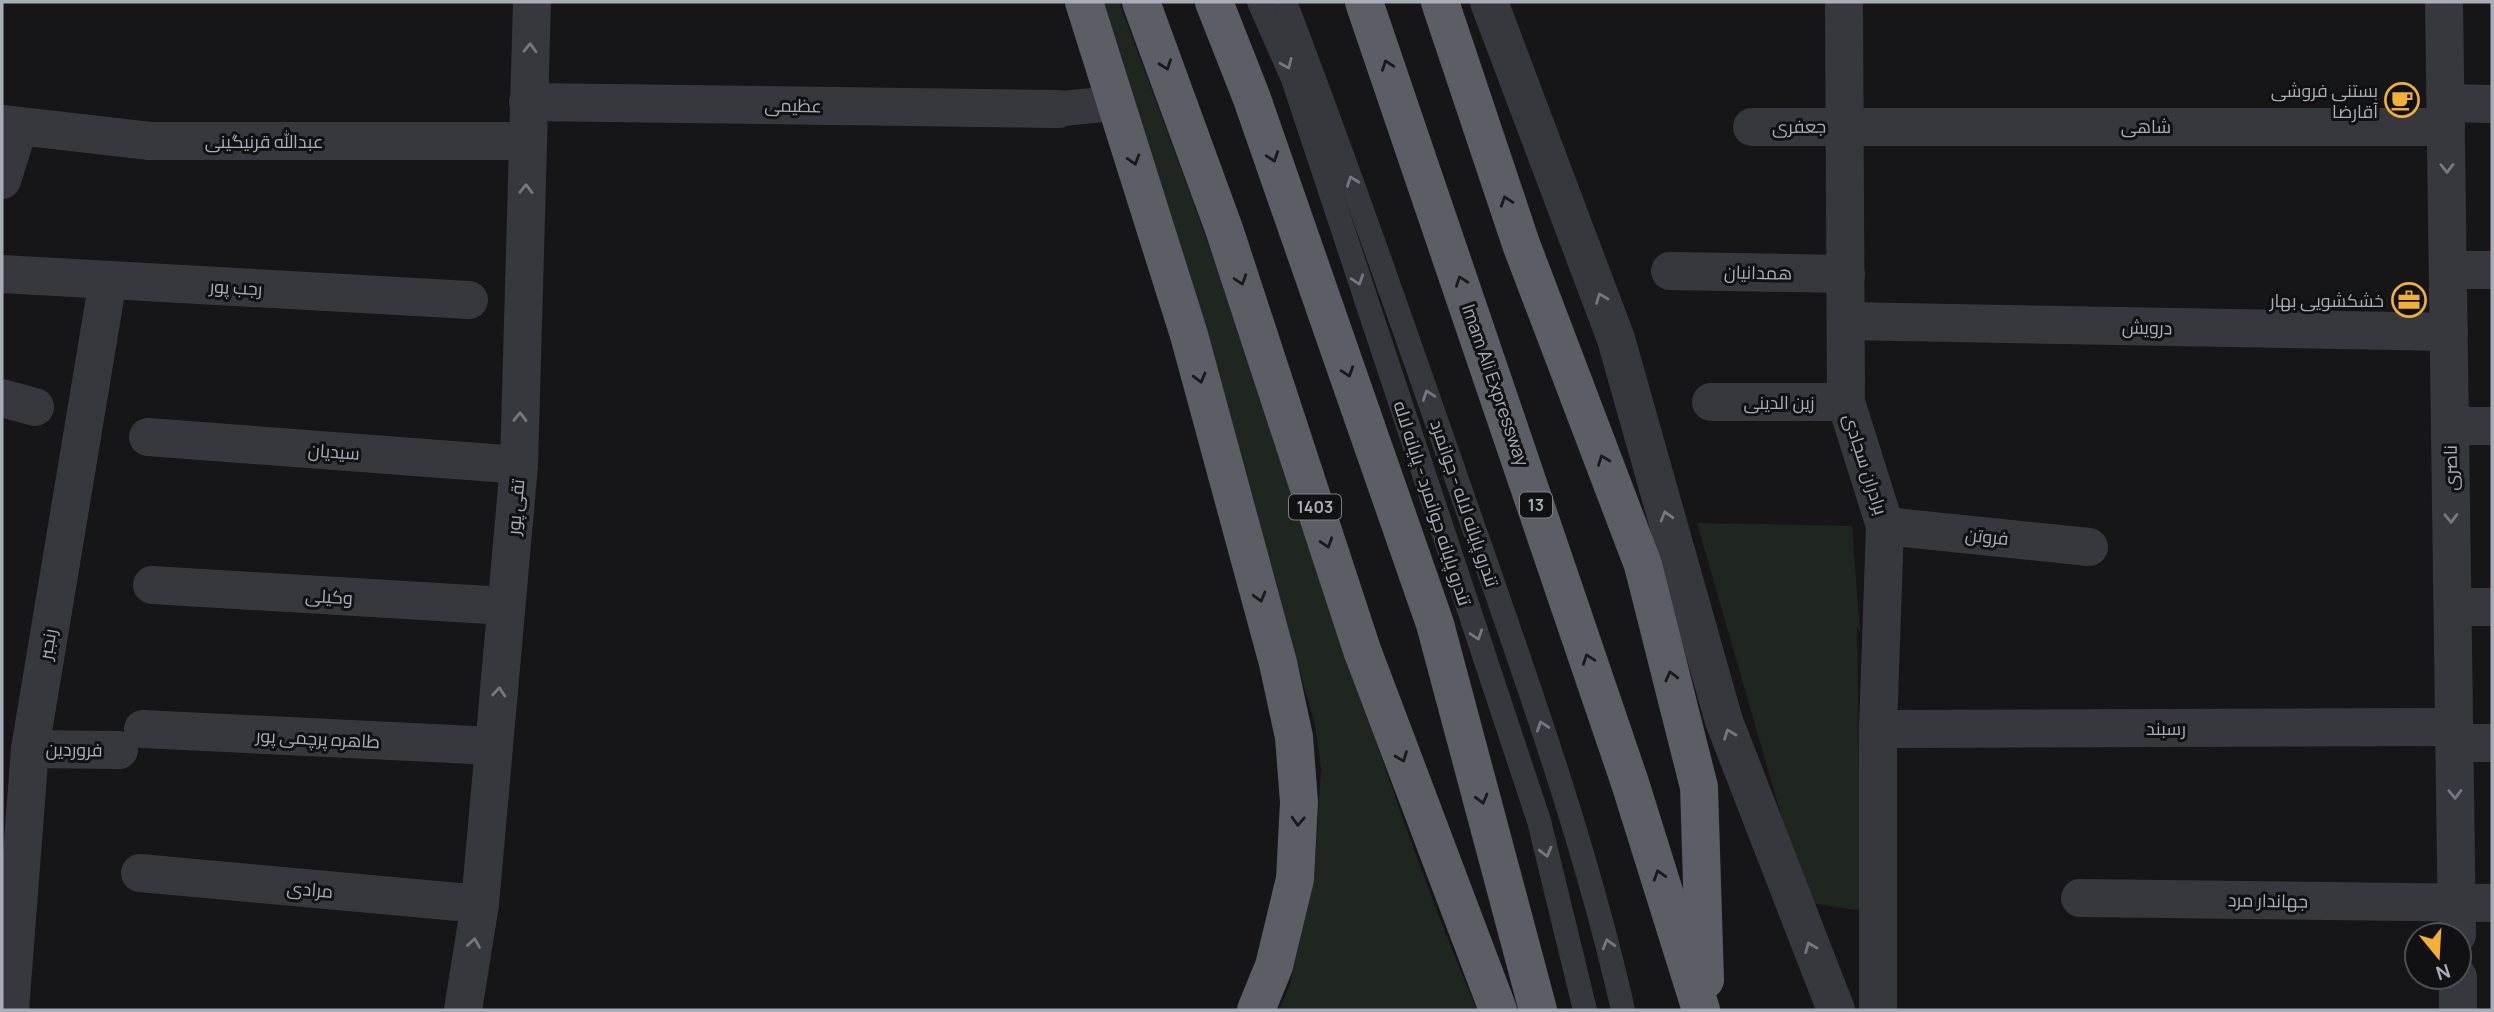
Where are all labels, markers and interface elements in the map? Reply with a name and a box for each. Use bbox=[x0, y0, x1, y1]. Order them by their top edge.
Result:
one-way arrow bbox=[523, 42, 538, 53]
one-way arrow bbox=[1278, 58, 1292, 70]
one-way arrow bbox=[1157, 59, 1171, 71]
one-way arrow bbox=[1381, 60, 1395, 72]
place label: بستنی فروشی آقارضا bbox=[2271, 78, 2378, 123]
cafe icon: بستنی فروشی آقارضا bbox=[2383, 81, 2421, 119]
street label: عظیمی bbox=[764, 93, 822, 117]
street label: جعفری bbox=[1772, 114, 1826, 138]
street label: شاهی bbox=[2121, 114, 2171, 138]
street label: عبدالله قرنیگینی bbox=[205, 129, 323, 153]
one-way arrow bbox=[1264, 151, 1278, 163]
one-way arrow bbox=[1126, 154, 1141, 166]
one-way arrow bbox=[2439, 163, 2455, 174]
one-way arrow bbox=[1347, 175, 1361, 187]
one-way arrow bbox=[518, 183, 533, 194]
one-way arrow bbox=[1500, 195, 1514, 207]
street label: همدانیان bbox=[1724, 259, 1792, 285]
one-way arrow bbox=[1233, 273, 1247, 286]
street label: رجب پور bbox=[208, 274, 263, 301]
one-way arrow bbox=[1350, 274, 1365, 286]
one-way arrow bbox=[1454, 275, 1469, 287]
office icon: خشکشویی بهار bbox=[2390, 281, 2428, 319]
place label: خشکشویی بهار bbox=[2269, 288, 2384, 312]
one-way arrow bbox=[1595, 292, 1609, 304]
street label: Imam Ali Expressway bbox=[1457, 301, 1535, 470]
street label: درویش bbox=[2122, 315, 2172, 339]
one-way arrow bbox=[1340, 365, 1354, 377]
one-way arrow bbox=[1192, 372, 1206, 384]
one-way arrow bbox=[1422, 390, 1436, 402]
street label: زین الدینی bbox=[1743, 390, 1815, 414]
street label: تندرو پایانه جوانمرد - پایانه لاله bbox=[1388, 398, 1478, 609]
street label: برادران سجادی bbox=[1838, 410, 1894, 518]
one-way arrow bbox=[513, 411, 528, 422]
street label: تندرو پایانه لاله - جوانمرد bbox=[1424, 416, 1505, 590]
street label: سیدیان bbox=[307, 437, 361, 465]
street label: ناصری bbox=[2438, 445, 2462, 491]
one-way arrow bbox=[1597, 454, 1611, 466]
street label: تقی پور bbox=[501, 478, 530, 537]
road number: 13 bbox=[1520, 492, 1552, 518]
road number: 1403 bbox=[1289, 494, 1341, 520]
one-way arrow bbox=[1660, 510, 1675, 522]
one-way arrow bbox=[2443, 513, 2459, 524]
street label: فروتن bbox=[1964, 522, 2010, 550]
one-way arrow bbox=[1319, 536, 1333, 548]
street label: وکیلی bbox=[305, 583, 353, 609]
one-way arrow bbox=[1252, 591, 1266, 603]
street label: رنجبر bbox=[32, 627, 62, 662]
one-way arrow bbox=[1469, 629, 1483, 641]
one-way arrow bbox=[1582, 653, 1596, 665]
one-way arrow bbox=[1665, 670, 1679, 682]
one-way arrow bbox=[491, 686, 506, 697]
street label: رسبند bbox=[2146, 716, 2186, 740]
one-way arrow bbox=[1536, 720, 1550, 733]
street label: طاهره پرچمی پور bbox=[254, 723, 381, 754]
one-way arrow bbox=[1724, 729, 1738, 741]
street label: فروردین bbox=[45, 737, 103, 761]
one-way arrow bbox=[1394, 751, 1408, 763]
one-way arrow bbox=[2447, 790, 2463, 800]
one-way arrow bbox=[1474, 793, 1488, 805]
one-way arrow bbox=[1291, 815, 1306, 826]
one-way arrow bbox=[1538, 846, 1552, 858]
one-way arrow bbox=[1652, 869, 1667, 881]
street label: مرادی bbox=[286, 875, 334, 903]
street label: جهاندار مرد bbox=[2228, 887, 2308, 913]
north arrow bbox=[2403, 921, 2473, 991]
one-way arrow bbox=[466, 937, 481, 949]
one-way arrow bbox=[1601, 938, 1616, 950]
one-way arrow bbox=[1805, 941, 1819, 953]
text: N bbox=[2433, 958, 2454, 987]

